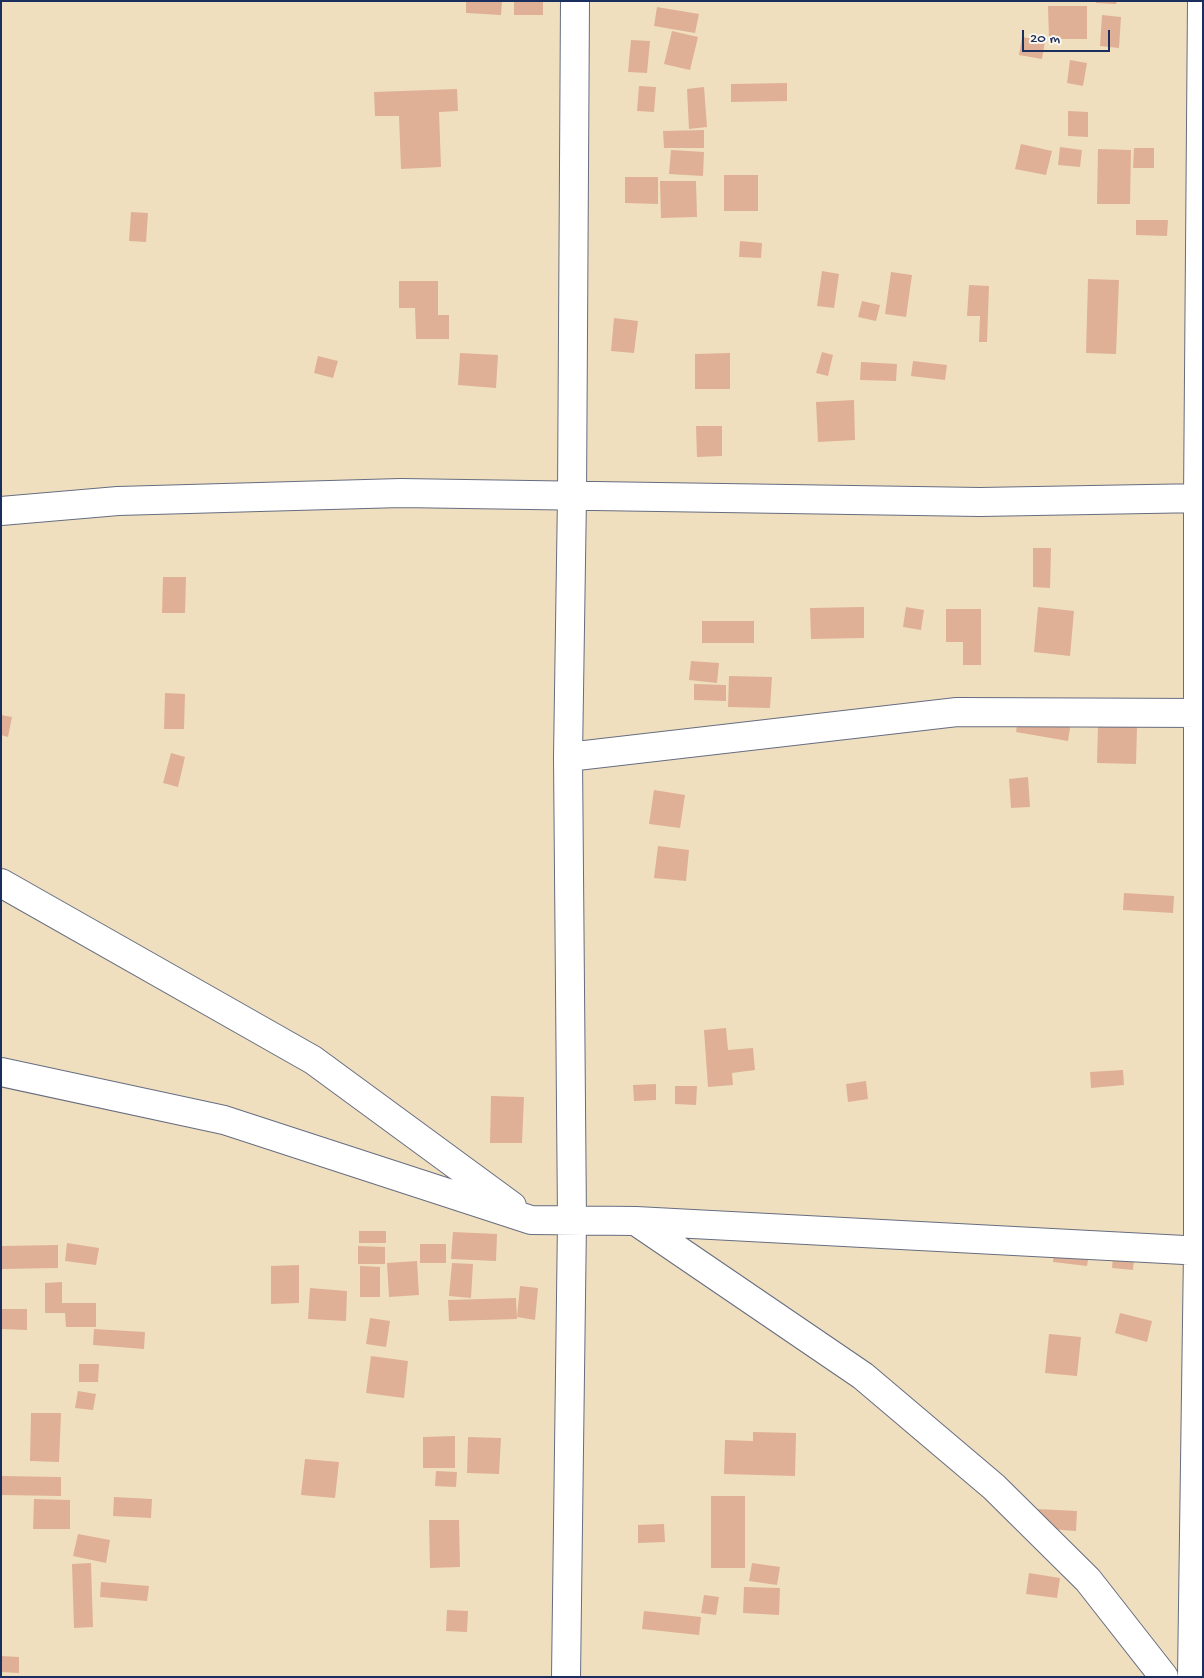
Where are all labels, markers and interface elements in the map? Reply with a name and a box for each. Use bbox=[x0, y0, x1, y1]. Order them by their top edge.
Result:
scale bar bbox=[1024, 20, 1112, 52]
text: 20 m bbox=[1030, 30, 1060, 48]

